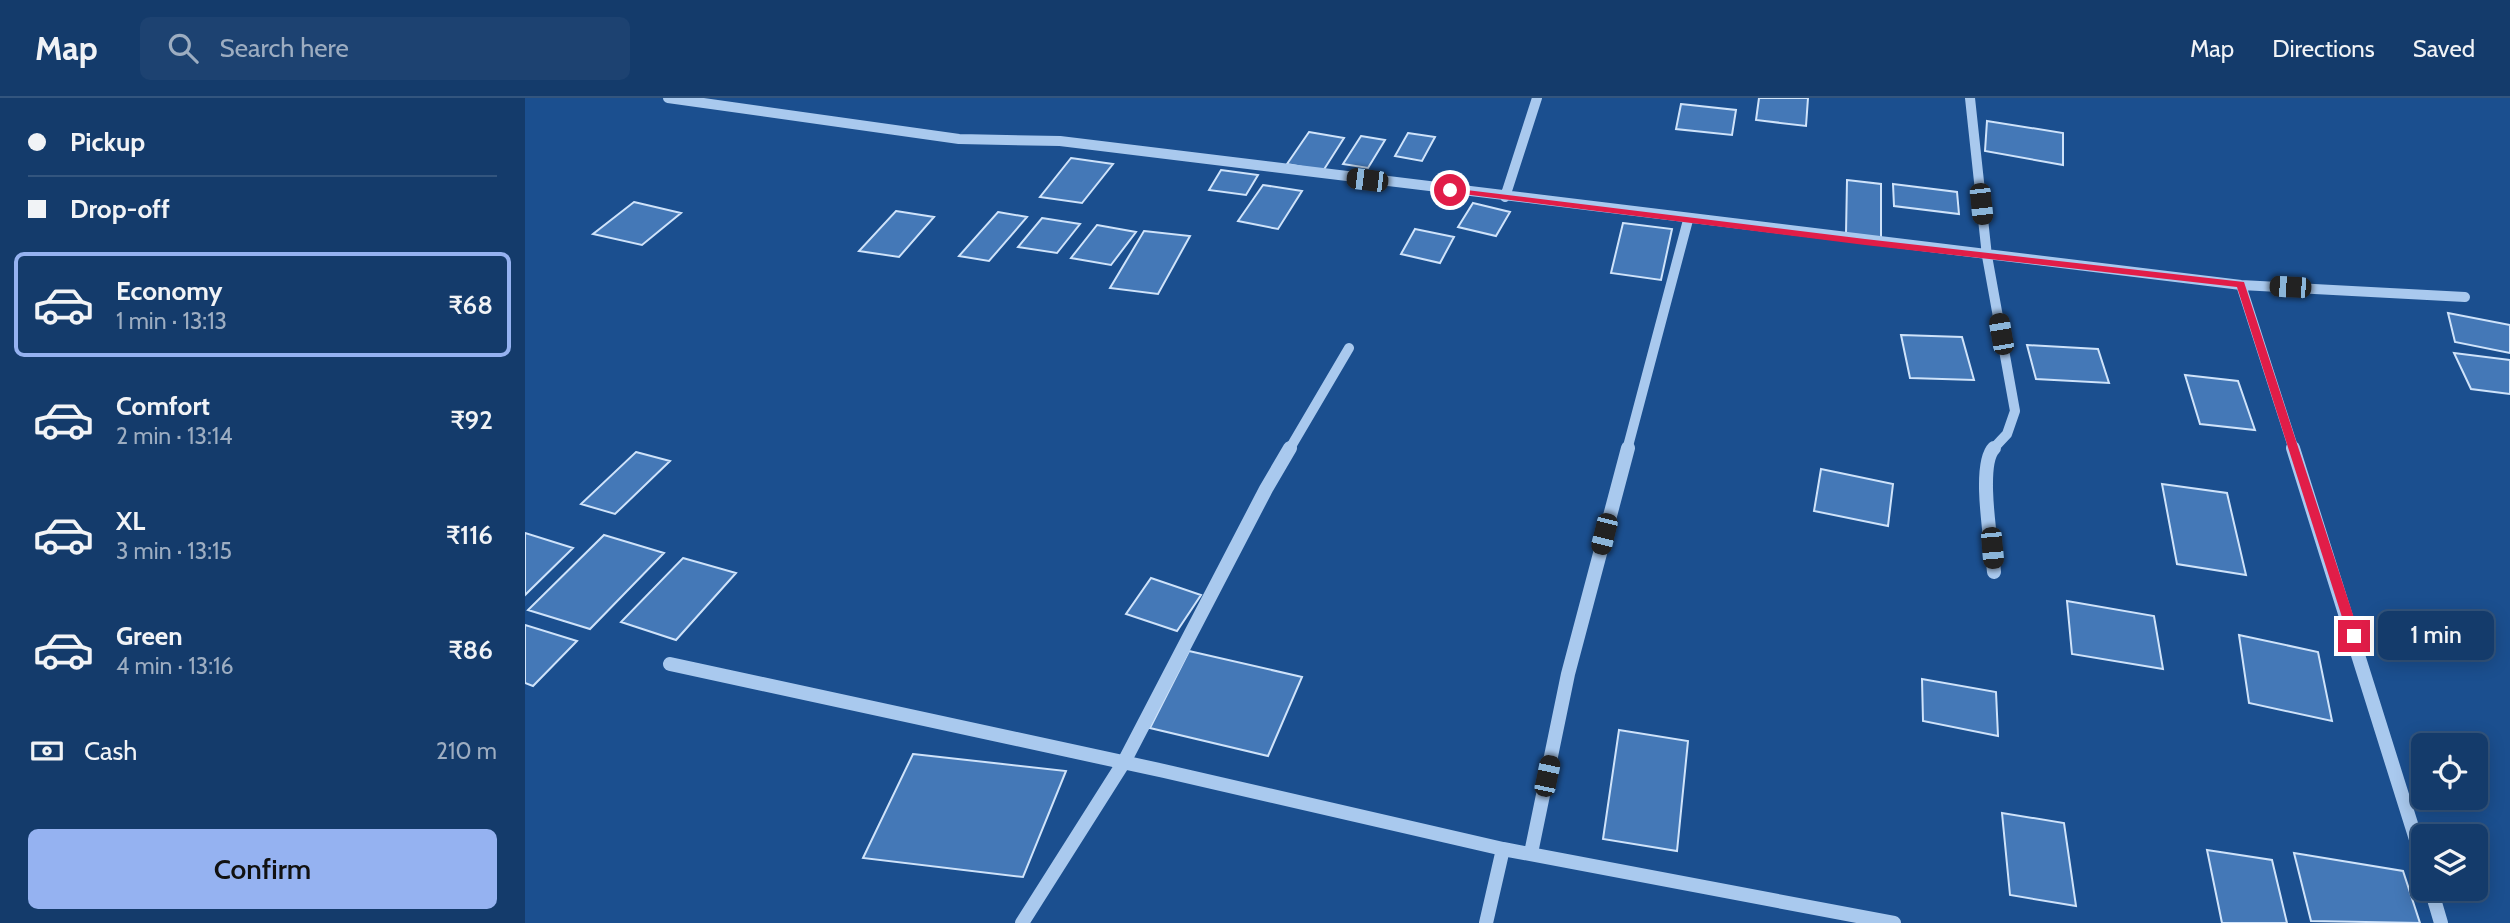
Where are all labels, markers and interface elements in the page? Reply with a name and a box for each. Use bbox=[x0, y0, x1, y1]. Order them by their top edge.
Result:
search box bbox=[140, 17, 630, 80]
text: Map bbox=[35, 28, 98, 68]
icon: search bbox=[164, 29, 202, 67]
text: Search here bbox=[220, 32, 349, 64]
text: Map bbox=[2190, 34, 2234, 63]
text: Directions bbox=[2272, 34, 2375, 63]
text: Saved bbox=[2413, 34, 2475, 63]
text: Pickup bbox=[70, 126, 145, 158]
car bbox=[1345, 167, 1390, 193]
route start bbox=[1434, 174, 1466, 206]
car bbox=[1969, 182, 1994, 226]
text: Drop-off bbox=[70, 193, 170, 225]
icon: car bbox=[32, 273, 95, 336]
text: Economy bbox=[116, 275, 222, 307]
car bbox=[2269, 275, 2312, 299]
text: ₹68 bbox=[449, 289, 493, 321]
text: 1 min · 13:13 bbox=[116, 307, 227, 335]
car bbox=[1988, 311, 2015, 357]
icon: car bbox=[32, 388, 95, 451]
text: Comfort bbox=[116, 390, 210, 422]
text: ₹92 bbox=[451, 404, 493, 436]
text: 2 min · 13:14 bbox=[116, 422, 232, 450]
icon: car bbox=[32, 503, 95, 566]
text: XL bbox=[116, 505, 145, 537]
car bbox=[1589, 511, 1620, 557]
text: ₹116 bbox=[446, 519, 493, 551]
car bbox=[1980, 526, 2005, 570]
text: 3 min · 13:15 bbox=[116, 537, 232, 565]
callout: 1 min bbox=[2379, 612, 2494, 660]
icon: car bbox=[32, 618, 95, 681]
text: Green bbox=[116, 620, 183, 652]
route end bbox=[2338, 620, 2370, 652]
text: 1 min bbox=[2410, 621, 2462, 649]
text: ₹86 bbox=[449, 634, 493, 666]
text: 4 min · 13:16 bbox=[116, 652, 233, 680]
icon: cash bbox=[28, 732, 66, 770]
map controls bbox=[2411, 733, 2488, 901]
button: locate bbox=[2411, 733, 2488, 810]
text: Cash bbox=[84, 735, 137, 767]
text: 210 m bbox=[436, 737, 497, 765]
car bbox=[1533, 753, 1562, 799]
button: layers bbox=[2411, 824, 2488, 901]
button: Confirm bbox=[28, 829, 497, 909]

